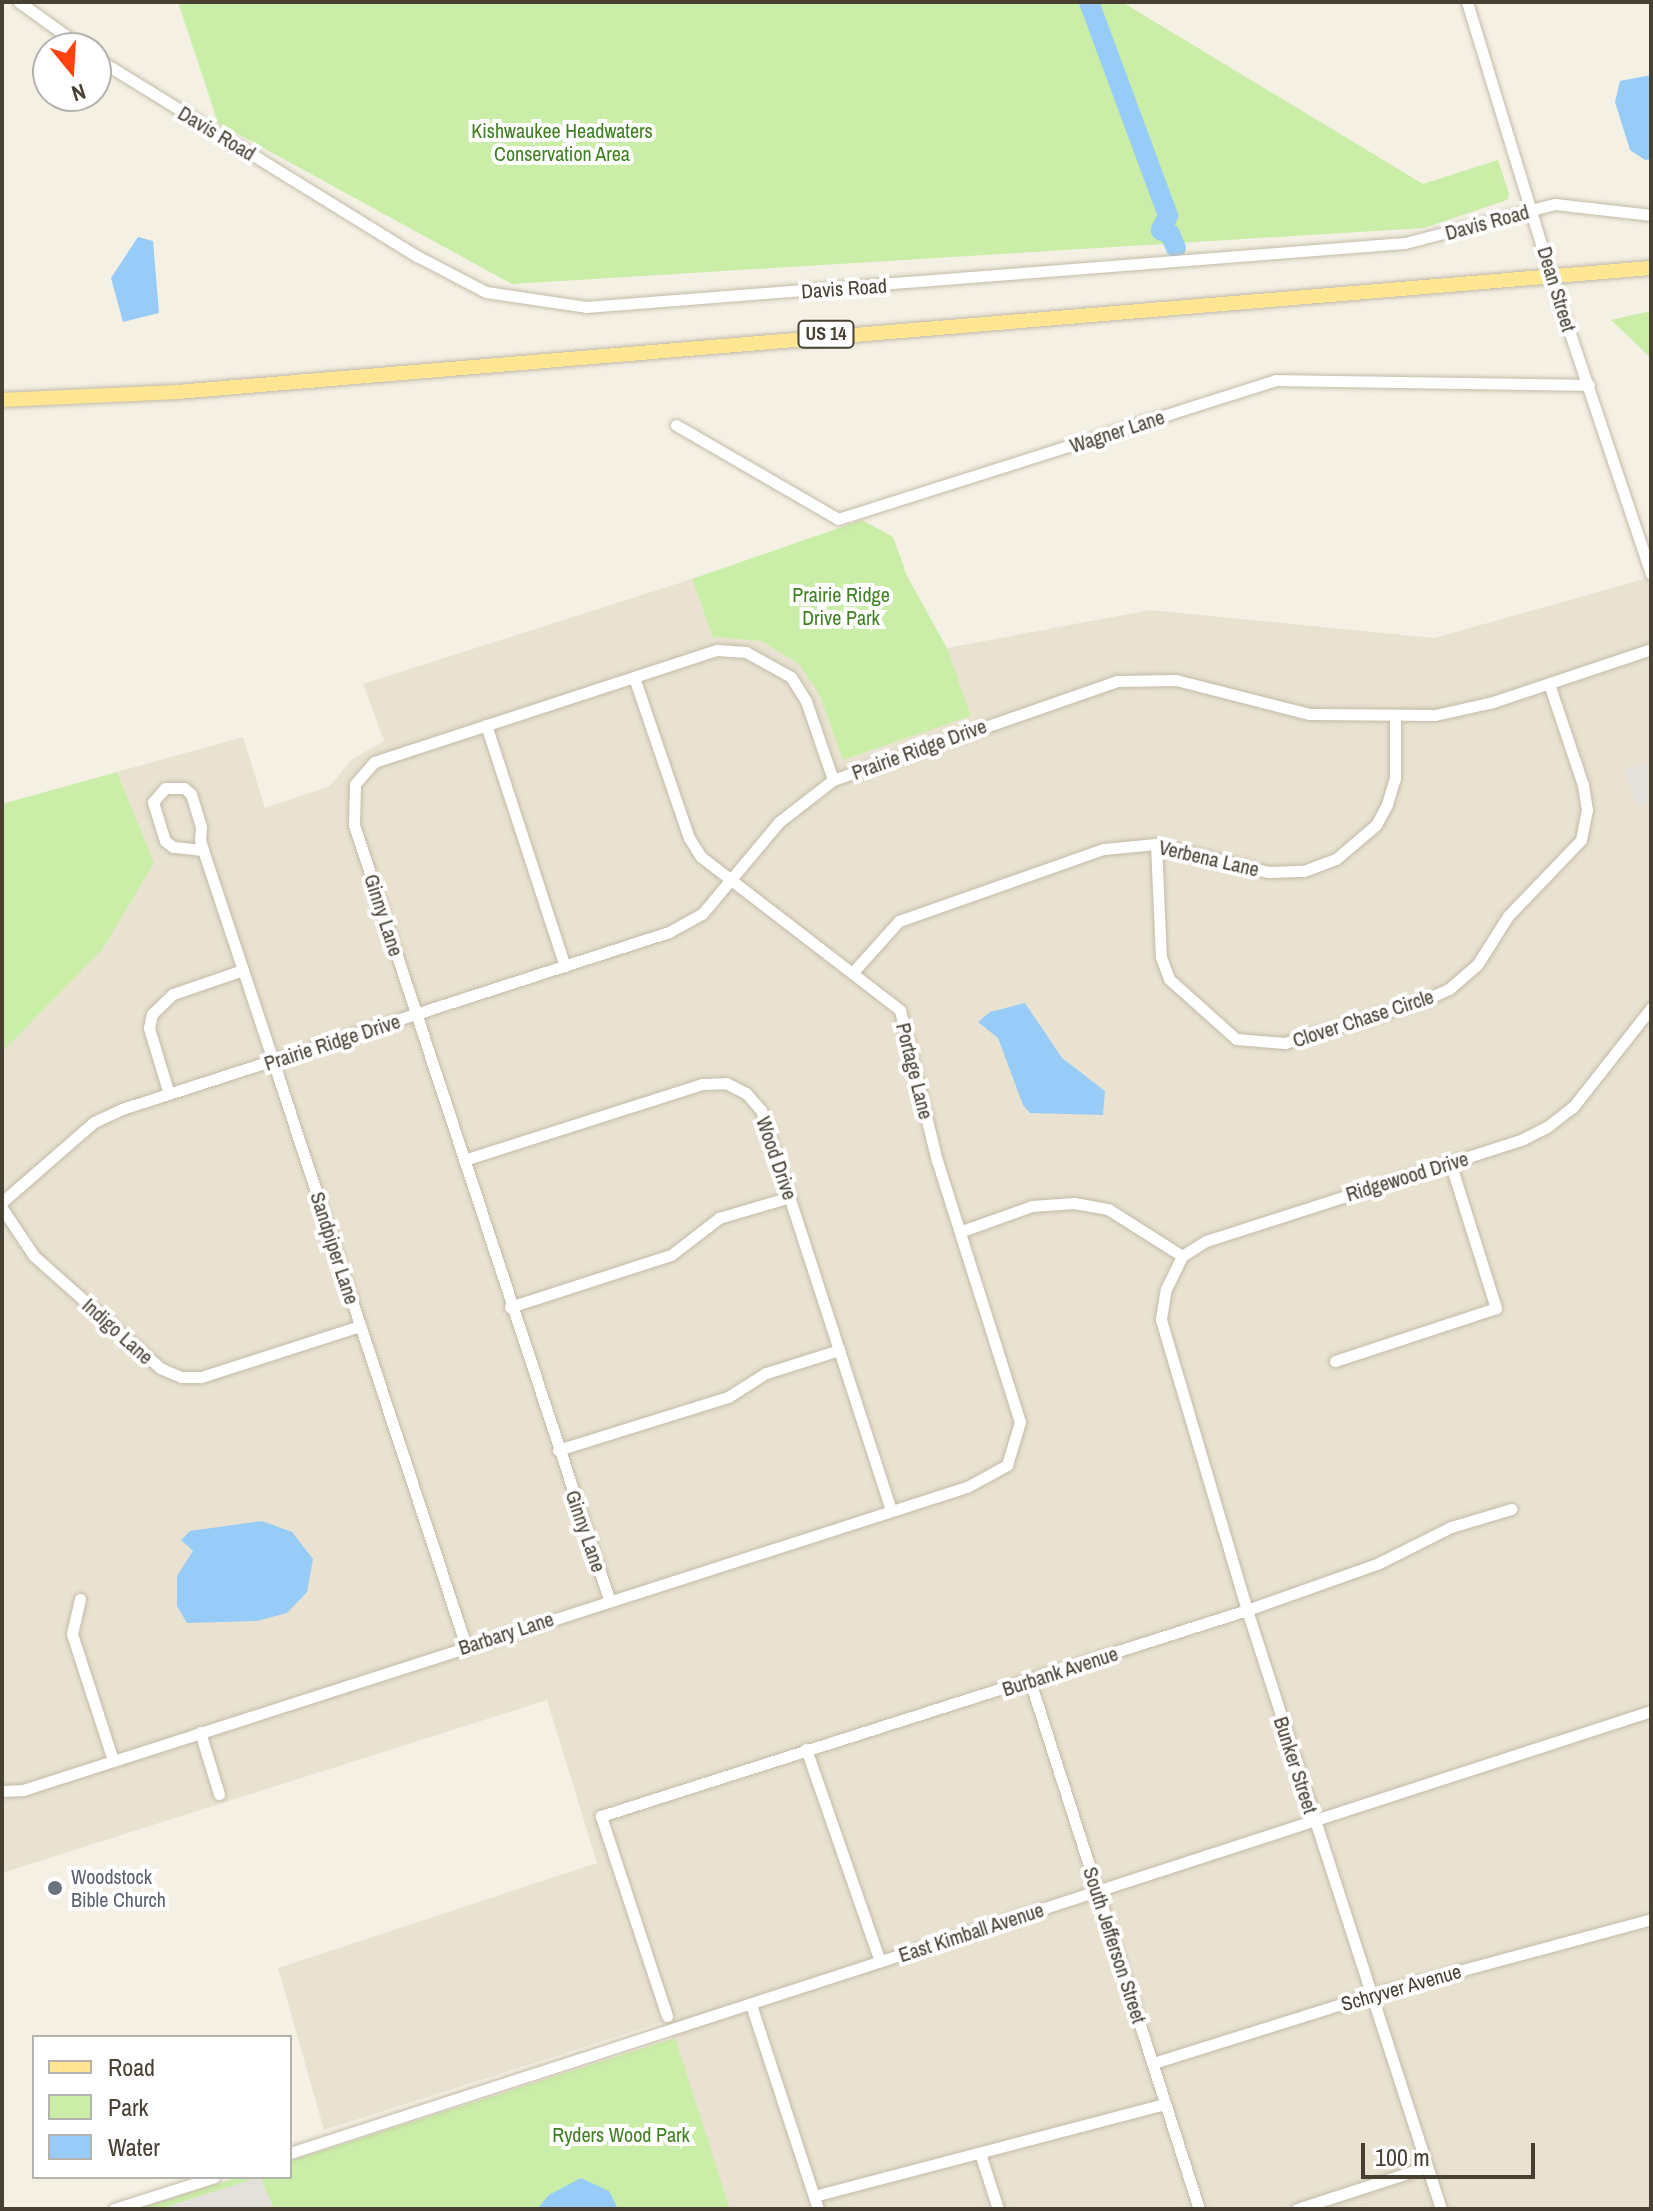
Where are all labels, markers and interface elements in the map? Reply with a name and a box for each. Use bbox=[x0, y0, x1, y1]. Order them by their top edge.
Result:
north arrow bbox=[32, 32, 112, 112]
text: N bbox=[68, 77, 90, 109]
street label: Davis Road bbox=[174, 101, 260, 165]
park label: Kishwaukee Headwaters Conservation Area bbox=[471, 118, 653, 165]
street label: Davis Road bbox=[1443, 199, 1531, 245]
street label: Dean Street bbox=[1533, 244, 1581, 334]
street label: Davis Road bbox=[800, 273, 888, 303]
road number: US 14 bbox=[796, 320, 856, 348]
street label: Wagner Lane bbox=[1067, 404, 1167, 458]
park label: Prairie Ridge Drive Park bbox=[792, 582, 890, 629]
street label: Prairie Ridge Drive bbox=[849, 714, 989, 784]
street label: Verbena Lane bbox=[1157, 835, 1261, 881]
street label: Ginny Lane bbox=[359, 871, 409, 959]
street label: Clover Chase Circle bbox=[1290, 984, 1436, 1052]
street label: Prairie Ridge Drive bbox=[261, 1009, 403, 1075]
street label: Portage Lane bbox=[891, 1020, 939, 1122]
street label: Wood Drive bbox=[752, 1113, 802, 1203]
street label: Ridgewood Drive bbox=[1343, 1146, 1471, 1206]
street label: Sandpiper Lane bbox=[306, 1189, 364, 1307]
street label: Indigo Lane bbox=[78, 1293, 158, 1369]
street label: Ginny Lane bbox=[561, 1487, 611, 1575]
street label: Barbary Lane bbox=[455, 1606, 557, 1660]
street label: Burbank Avenue bbox=[999, 1641, 1121, 1701]
street label: Bunker Street bbox=[1269, 1714, 1323, 1816]
place label: Woodstock Bible Church bbox=[71, 1864, 166, 1911]
street label: South Jefferson Street bbox=[1078, 1864, 1152, 2026]
marker: Woodstock Bible Church bbox=[46, 1879, 64, 1897]
street label: East Kimball Avenue bbox=[895, 1897, 1047, 1967]
street label: Schryver Avenue bbox=[1338, 1958, 1464, 2016]
legend bbox=[32, 2035, 292, 2179]
text: Road bbox=[108, 2051, 155, 2083]
text: Park bbox=[108, 2091, 148, 2123]
park label: Ryders Wood Park bbox=[552, 2122, 690, 2146]
scale bar bbox=[1365, 2127, 1539, 2177]
text: Water bbox=[108, 2131, 160, 2163]
text: 100 m bbox=[1375, 2141, 1430, 2173]

